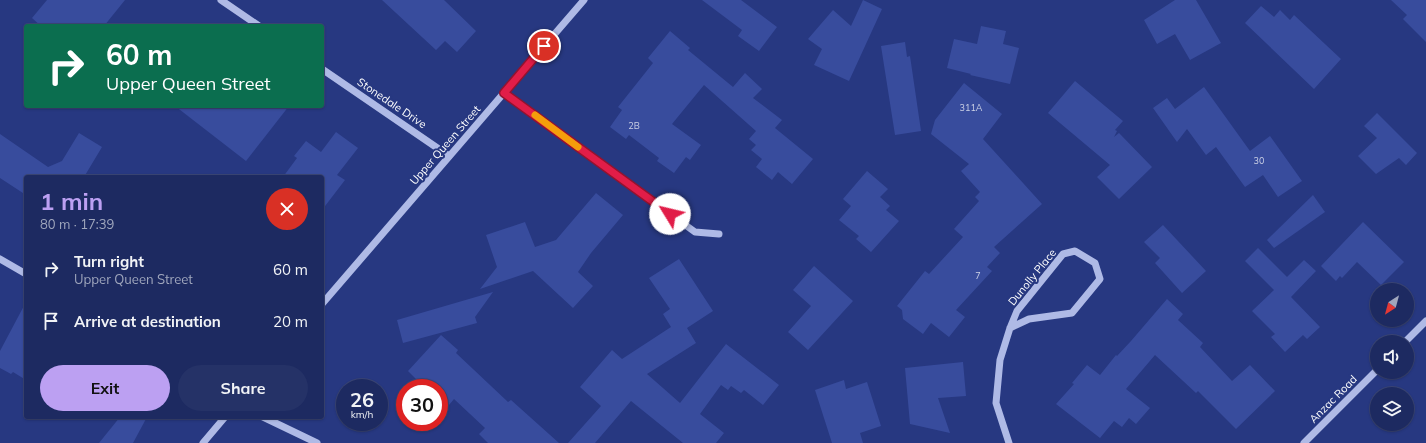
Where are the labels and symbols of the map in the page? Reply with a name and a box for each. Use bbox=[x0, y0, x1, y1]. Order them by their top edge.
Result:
pin bbox=[527, 29, 561, 63]
street label: Stonedale Drive bbox=[355, 75, 429, 131]
street label: Upper Queen Street bbox=[407, 102, 483, 188]
house number: 311A bbox=[960, 102, 983, 113]
house number: 2B bbox=[628, 120, 640, 131]
house number: 30 bbox=[1254, 155, 1264, 166]
position arrow bbox=[649, 193, 691, 235]
street label: Dunolly Place bbox=[1005, 246, 1059, 308]
house number: 7 bbox=[975, 270, 981, 281]
north arrow bbox=[1370, 283, 1414, 327]
street label: Anzac Road bbox=[1306, 372, 1360, 426]
speed limit sign: 30 bbox=[396, 379, 448, 431]

